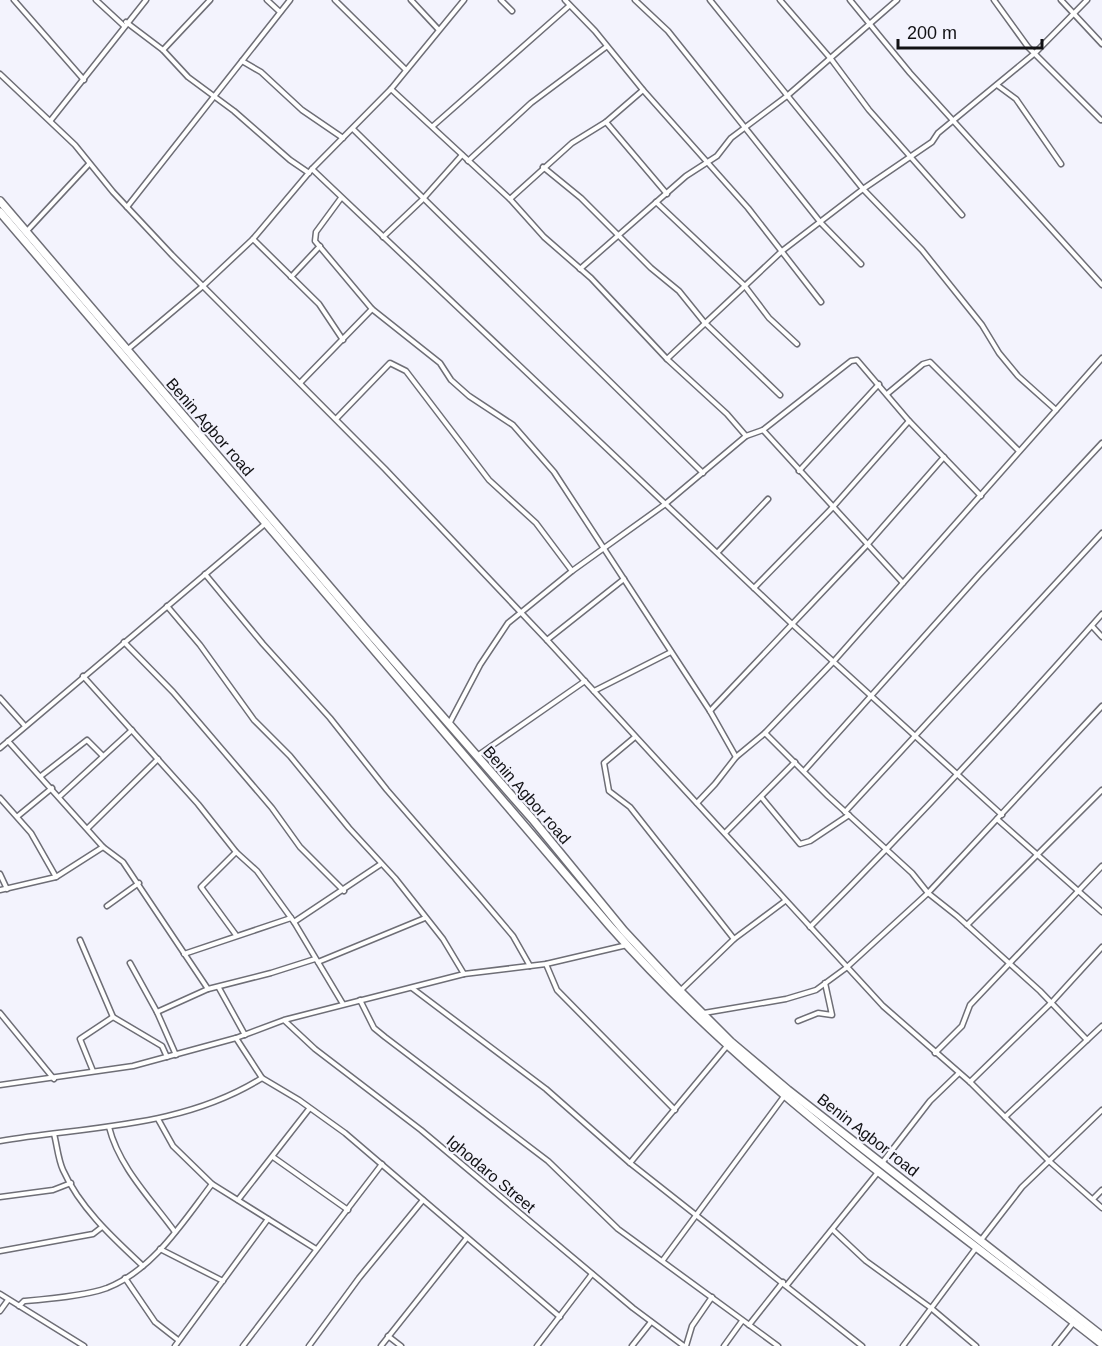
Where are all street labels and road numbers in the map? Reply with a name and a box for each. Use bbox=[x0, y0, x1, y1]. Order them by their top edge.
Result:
street label: Benin Agbor road bbox=[163, 375, 257, 479]
street label: Benin Agbor road bbox=[480, 743, 574, 847]
street label: Benin Agbor road bbox=[814, 1090, 922, 1180]
street label: Ighodaro Street bbox=[443, 1132, 539, 1216]

